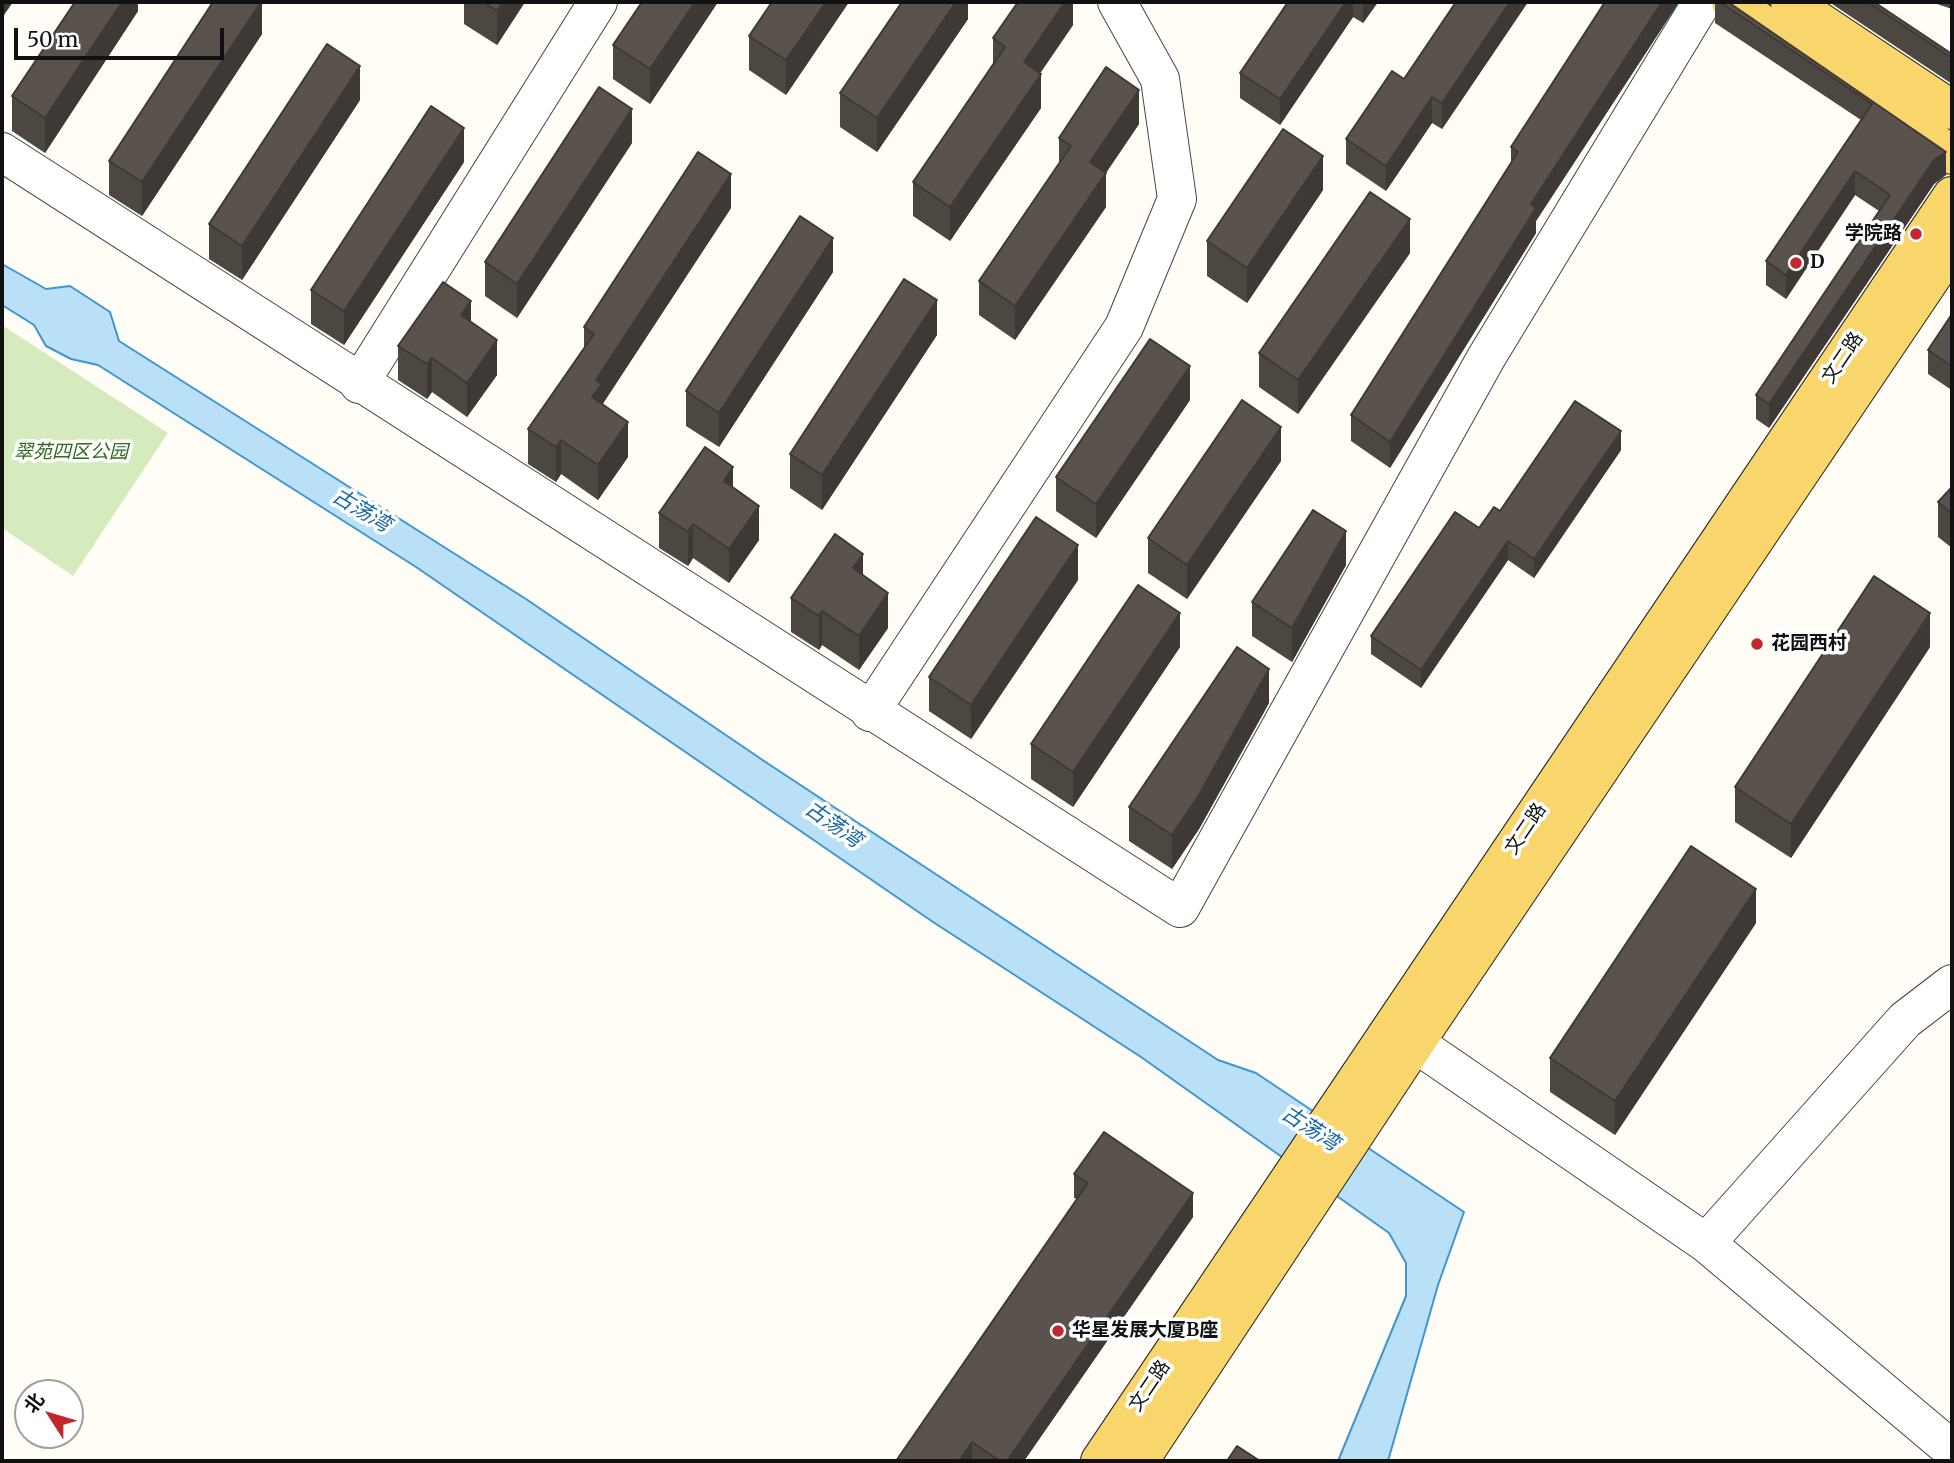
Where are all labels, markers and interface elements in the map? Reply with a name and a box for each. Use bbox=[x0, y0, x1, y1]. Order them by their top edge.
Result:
scale bar bbox=[18, 14, 228, 58]
text: 50 m bbox=[27, 26, 78, 53]
place label: 学院路 bbox=[1845, 223, 1902, 245]
marker: 学院路 bbox=[1908, 226, 1924, 242]
place label: D bbox=[1810, 252, 1824, 274]
marker: D bbox=[1788, 255, 1804, 271]
street label: 文二路 bbox=[1818, 328, 1868, 388]
park label: 翠苑四区公园 bbox=[14, 442, 128, 464]
water label: 古荡湾 bbox=[328, 484, 394, 538]
place label: 花园西村 bbox=[1771, 633, 1847, 655]
marker: 花园西村 bbox=[1749, 636, 1765, 652]
water label: 古荡湾 bbox=[800, 797, 866, 853]
street label: 文二路 bbox=[1501, 799, 1551, 859]
water label: 古荡湾 bbox=[1277, 1101, 1343, 1157]
place label: 华星发展大厦B座 bbox=[1072, 1320, 1218, 1342]
marker: 华星发展大厦B座 bbox=[1050, 1323, 1066, 1339]
street label: 文二路 bbox=[1125, 1356, 1175, 1416]
north arrow bbox=[14, 1379, 84, 1449]
text: 北 bbox=[19, 1388, 49, 1417]

